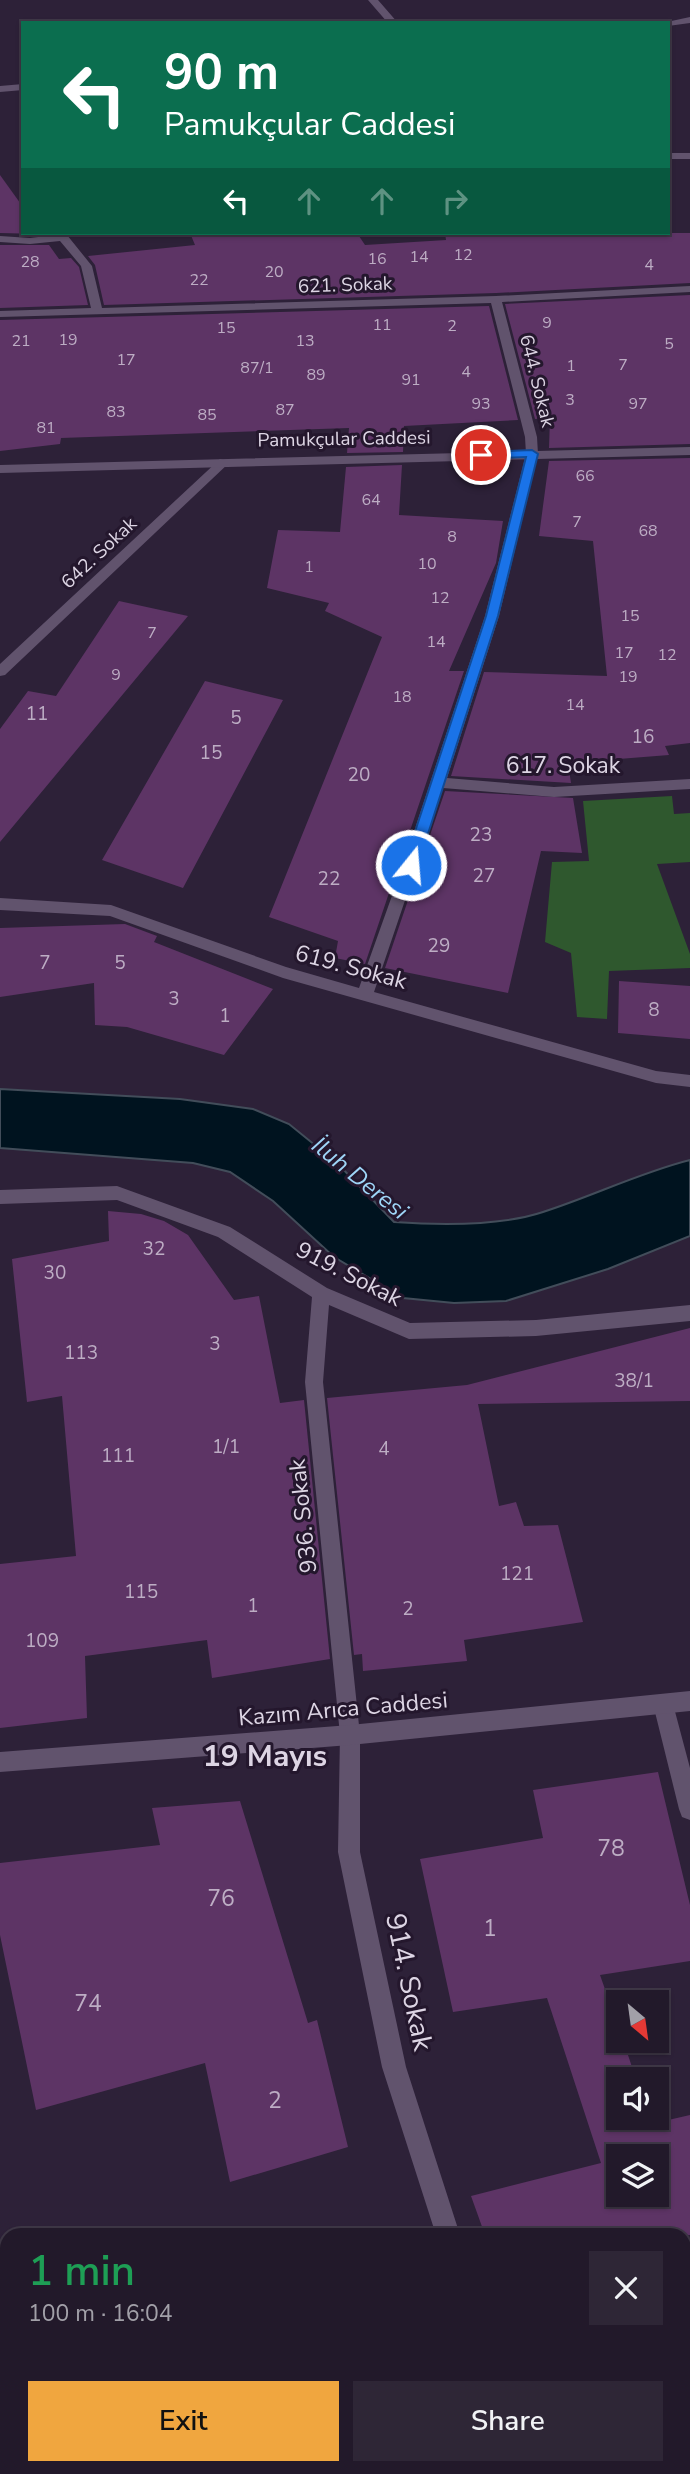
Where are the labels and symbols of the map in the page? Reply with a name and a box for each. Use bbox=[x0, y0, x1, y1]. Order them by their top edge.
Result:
house number: 12 bbox=[453, 244, 473, 266]
house number: 14 bbox=[409, 246, 429, 268]
house number: 16 bbox=[367, 248, 387, 270]
house number: 28 bbox=[20, 251, 40, 273]
house number: 4 bbox=[644, 254, 654, 276]
house number: 20 bbox=[264, 261, 284, 283]
house number: 22 bbox=[189, 269, 209, 291]
street label: 621. Sokak bbox=[297, 270, 393, 300]
house number: 9 bbox=[542, 312, 552, 334]
house number: 11 bbox=[372, 314, 392, 336]
house number: 2 bbox=[447, 315, 457, 337]
house number: 15 bbox=[216, 317, 236, 339]
house number: 19 bbox=[58, 329, 78, 351]
house number: 21 bbox=[11, 330, 31, 352]
house number: 13 bbox=[295, 330, 315, 352]
street label: 644. Sokak bbox=[513, 332, 561, 431]
house number: 5 bbox=[664, 333, 674, 355]
house number: 17 bbox=[116, 349, 136, 371]
house number: 7 bbox=[618, 354, 628, 376]
house number: 1 bbox=[566, 355, 576, 377]
house number: 87/1 bbox=[240, 357, 274, 379]
house number: 4 bbox=[461, 361, 471, 383]
house number: 89 bbox=[306, 364, 326, 386]
house number: 91 bbox=[401, 369, 421, 391]
house number: 3 bbox=[565, 389, 575, 411]
house number: 93 bbox=[471, 393, 491, 415]
house number: 97 bbox=[628, 393, 648, 415]
house number: 87 bbox=[275, 399, 295, 421]
house number: 83 bbox=[106, 401, 126, 423]
house number: 85 bbox=[197, 404, 217, 426]
house number: 81 bbox=[36, 417, 56, 439]
street label: Pamukçular Caddesi bbox=[257, 424, 431, 454]
pin bbox=[451, 425, 511, 485]
house number: 66 bbox=[575, 465, 595, 487]
house number: 64 bbox=[361, 489, 381, 511]
street label: 642. Sokak bbox=[56, 511, 143, 595]
house number: 7 bbox=[572, 511, 582, 533]
house number: 68 bbox=[638, 520, 658, 542]
house number: 8 bbox=[447, 526, 457, 548]
house number: 10 bbox=[417, 553, 437, 575]
house number: 1 bbox=[304, 556, 314, 578]
house number: 12 bbox=[430, 587, 450, 609]
house number: 15 bbox=[620, 605, 640, 627]
house number: 7 bbox=[147, 622, 157, 644]
house number: 14 bbox=[426, 631, 446, 653]
house number: 17 bbox=[614, 642, 634, 664]
house number: 12 bbox=[657, 644, 677, 666]
house number: 9 bbox=[111, 664, 121, 686]
house number: 19 bbox=[618, 666, 638, 688]
house number: 18 bbox=[392, 686, 412, 708]
house number: 14 bbox=[565, 694, 585, 716]
house number: 11 bbox=[26, 701, 48, 727]
house number: 5 bbox=[230, 705, 242, 731]
house number: 16 bbox=[632, 724, 654, 750]
house number: 15 bbox=[200, 740, 222, 766]
street label: 617. Sokak bbox=[506, 750, 621, 781]
house number: 20 bbox=[348, 762, 370, 788]
house number: 23 bbox=[470, 822, 492, 848]
position arrow bbox=[374, 828, 448, 902]
house number: 27 bbox=[473, 863, 495, 889]
house number: 22 bbox=[318, 866, 340, 892]
house number: 29 bbox=[428, 933, 450, 959]
street label: 619. Sokak bbox=[292, 937, 411, 997]
house number: 7 bbox=[39, 950, 51, 976]
house number: 5 bbox=[114, 950, 126, 976]
house number: 3 bbox=[168, 986, 180, 1012]
house number: 8 bbox=[648, 997, 660, 1023]
house number: 1 bbox=[219, 1003, 231, 1029]
water label: İluh Deresi bbox=[305, 1129, 415, 1227]
street label: 919. Sokak bbox=[291, 1234, 408, 1314]
house number: 32 bbox=[143, 1236, 165, 1262]
house number: 30 bbox=[44, 1260, 66, 1286]
house number: 3 bbox=[209, 1331, 221, 1357]
house number: 113 bbox=[64, 1340, 98, 1366]
house number: 38/1 bbox=[614, 1368, 654, 1394]
house number: 1/1 bbox=[212, 1434, 240, 1460]
house number: 4 bbox=[378, 1436, 390, 1462]
house number: 111 bbox=[101, 1443, 135, 1469]
street label: 936. Sokak bbox=[282, 1457, 324, 1575]
house number: 121 bbox=[500, 1561, 534, 1587]
house number: 115 bbox=[124, 1579, 158, 1605]
house number: 1 bbox=[247, 1593, 259, 1619]
house number: 2 bbox=[402, 1596, 414, 1622]
house number: 109 bbox=[25, 1628, 59, 1654]
street label: Kazım Arıca Caddesi bbox=[237, 1684, 449, 1734]
district label: 19 Mayıs bbox=[203, 1736, 327, 1777]
house number: 78 bbox=[597, 1833, 625, 1864]
house number: 76 bbox=[207, 1883, 235, 1914]
street label: 914. Sokak bbox=[376, 1910, 442, 2055]
house number: 1 bbox=[483, 1913, 497, 1944]
house number: 74 bbox=[74, 1988, 102, 2019]
north arrow bbox=[606, 1990, 668, 2053]
house number: 2 bbox=[268, 2085, 282, 2116]

